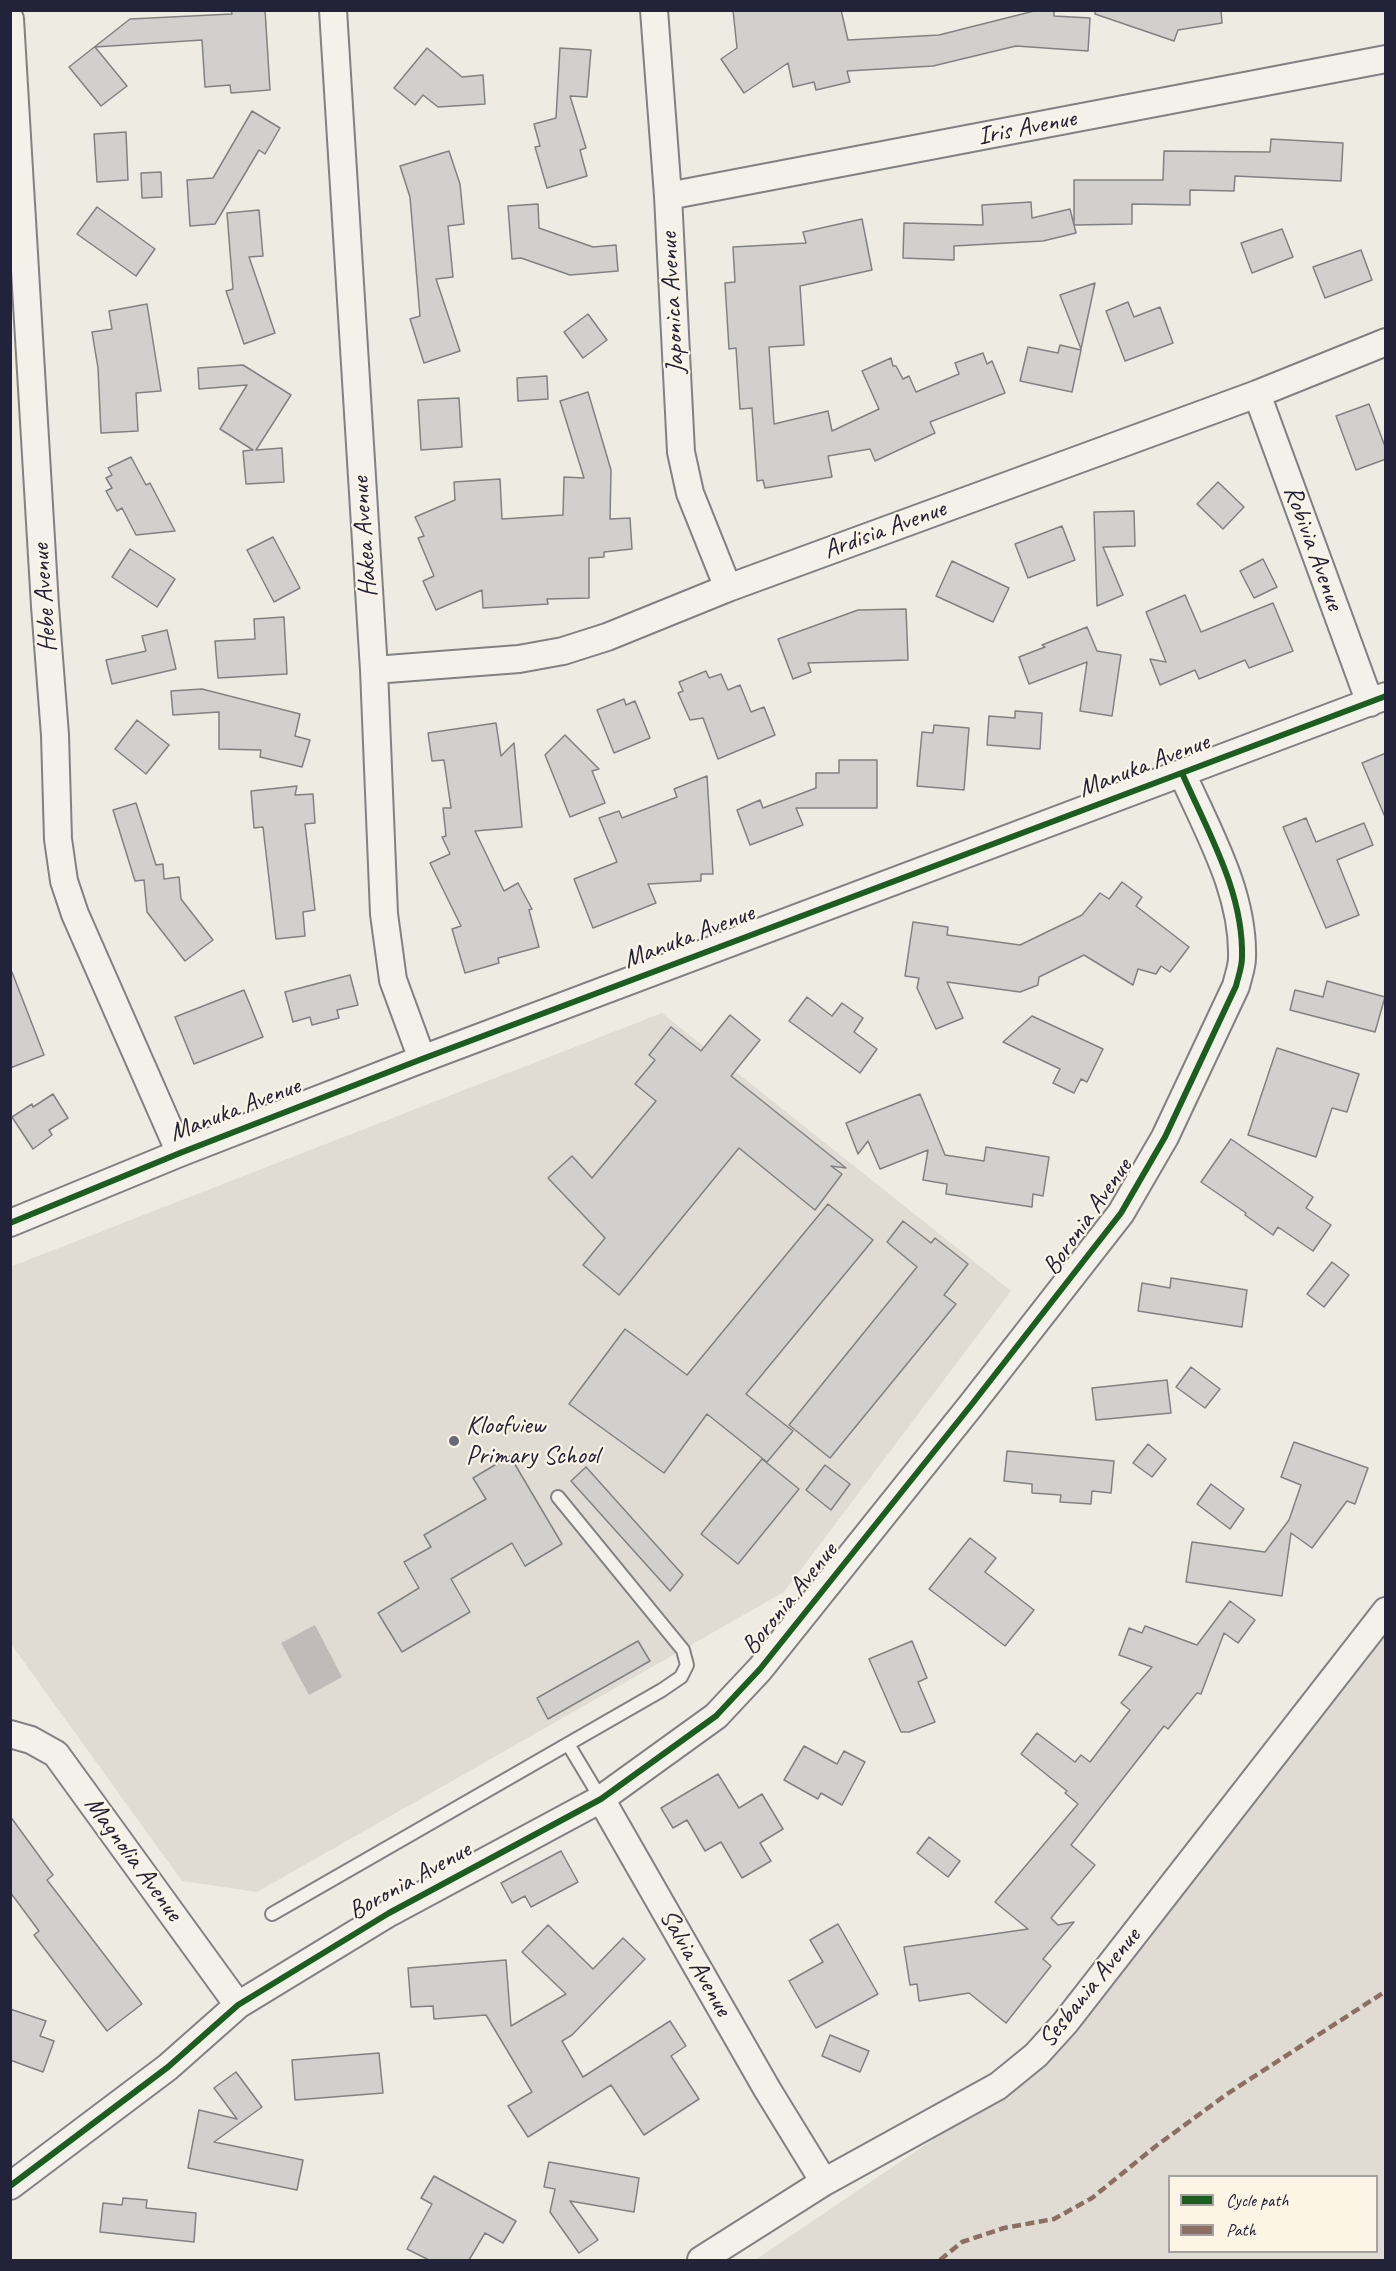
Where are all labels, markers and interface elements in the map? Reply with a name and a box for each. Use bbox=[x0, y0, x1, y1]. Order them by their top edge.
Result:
street label: Iris Avenue bbox=[975, 103, 1079, 153]
street label: Japonica Avenue bbox=[654, 231, 692, 375]
street label: Hakea Avenue bbox=[345, 476, 385, 598]
street label: Robivia Avenue bbox=[1276, 482, 1350, 614]
street label: Ardisia Avenue bbox=[820, 494, 950, 566]
street label: Hebe Avenue bbox=[26, 543, 64, 653]
street label: Manuka Avenue bbox=[1074, 727, 1214, 805]
street label: Manuka Avenue bbox=[619, 898, 759, 976]
street label: Manuka Avenue bbox=[165, 1071, 305, 1149]
street label: Boronia Avenue bbox=[1036, 1153, 1140, 1281]
place label: Kloofview Primary School bbox=[466, 1410, 599, 1472]
marker: Kloofview Primary School bbox=[447, 1434, 461, 1448]
street label: Boronia Avenue bbox=[735, 1537, 845, 1661]
street label: Magnolia Avenue bbox=[77, 1790, 189, 1928]
street label: Boronia Avenue bbox=[343, 1835, 477, 1927]
street label: Salvia Avenue bbox=[652, 1904, 738, 2022]
street label: Sesbania Avenue bbox=[1032, 1922, 1148, 2054]
legend bbox=[1168, 2175, 1378, 2253]
text: Cycle path bbox=[1226, 2189, 1288, 2211]
text: Path bbox=[1226, 2219, 1256, 2241]

